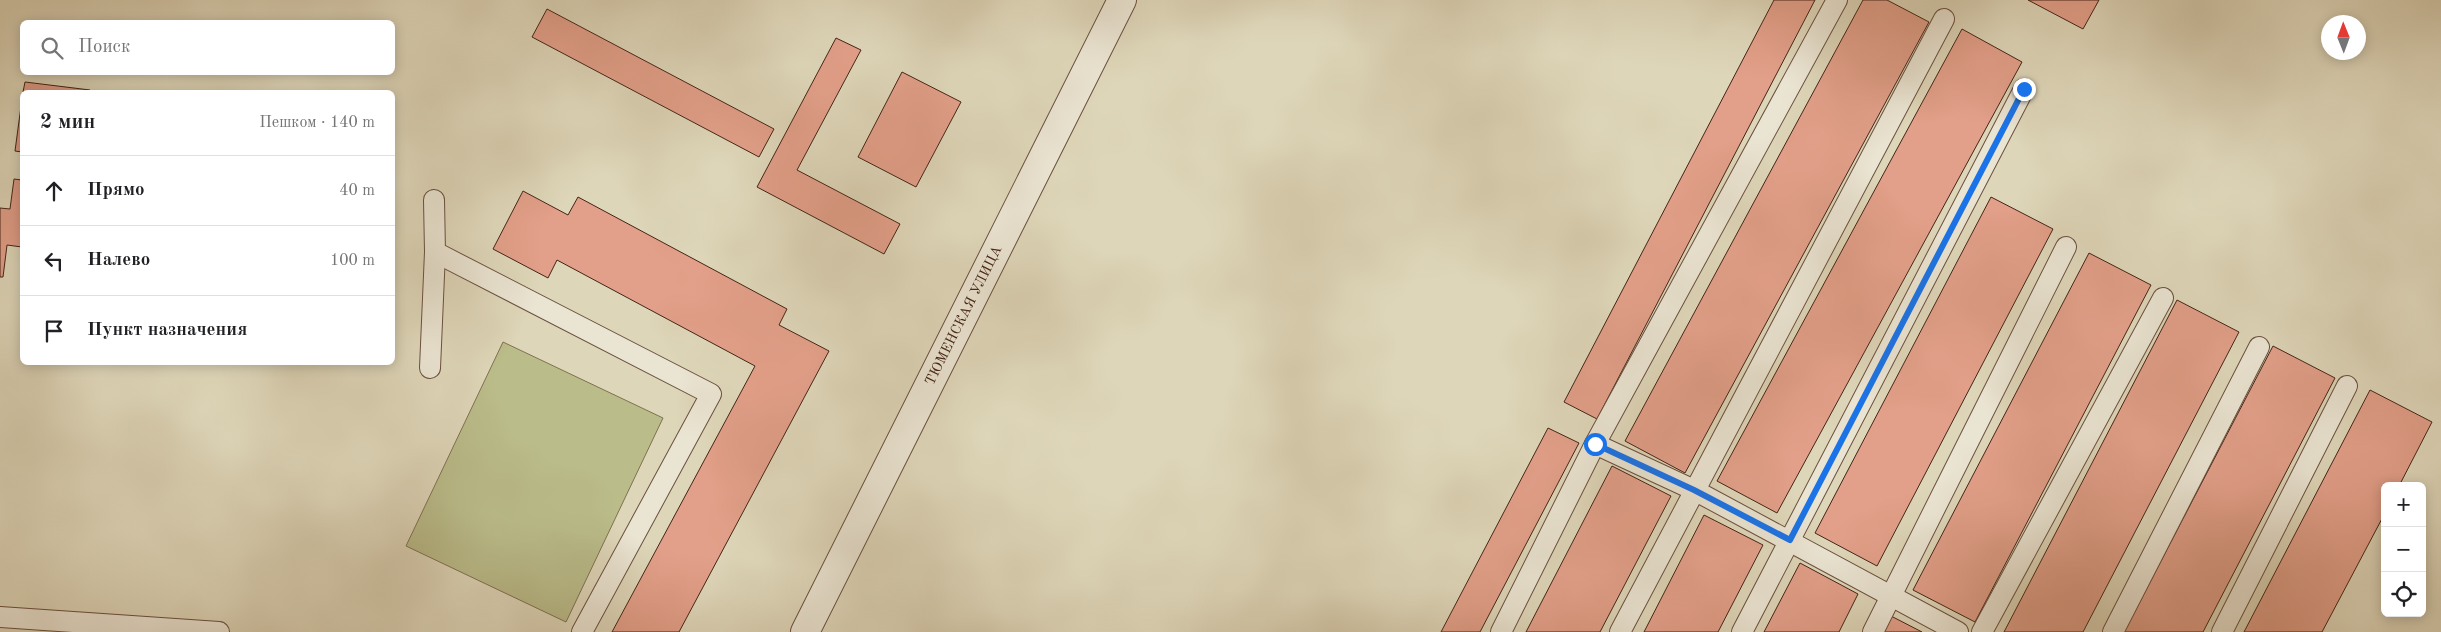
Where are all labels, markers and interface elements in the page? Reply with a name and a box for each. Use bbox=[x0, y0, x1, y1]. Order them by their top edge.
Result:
north arrow bbox=[2321, 15, 2366, 60]
search box bbox=[20, 20, 395, 75]
icon: search bbox=[38, 34, 66, 62]
text: Поиск bbox=[78, 38, 130, 57]
route end bbox=[2013, 78, 2036, 101]
text: 2 мин bbox=[40, 112, 95, 133]
text: Пешком · 140 m bbox=[259, 115, 375, 131]
icon: ahead bbox=[40, 177, 68, 205]
text: Прямо bbox=[87, 181, 145, 200]
text: 40 m bbox=[339, 183, 375, 199]
street label: ТЮМЕНСКАЯ УЛИЦА bbox=[923, 243, 1005, 388]
icon: left bbox=[40, 247, 68, 275]
text: Налево bbox=[87, 251, 150, 270]
text: 100 m bbox=[330, 253, 375, 269]
icon: arrive bbox=[40, 317, 68, 345]
text: Пункт назначения bbox=[87, 321, 247, 340]
route start bbox=[1584, 433, 1607, 456]
map controls bbox=[2381, 482, 2426, 617]
button: + bbox=[2381, 482, 2426, 527]
button: − bbox=[2381, 527, 2426, 572]
button: locate bbox=[2381, 572, 2426, 617]

